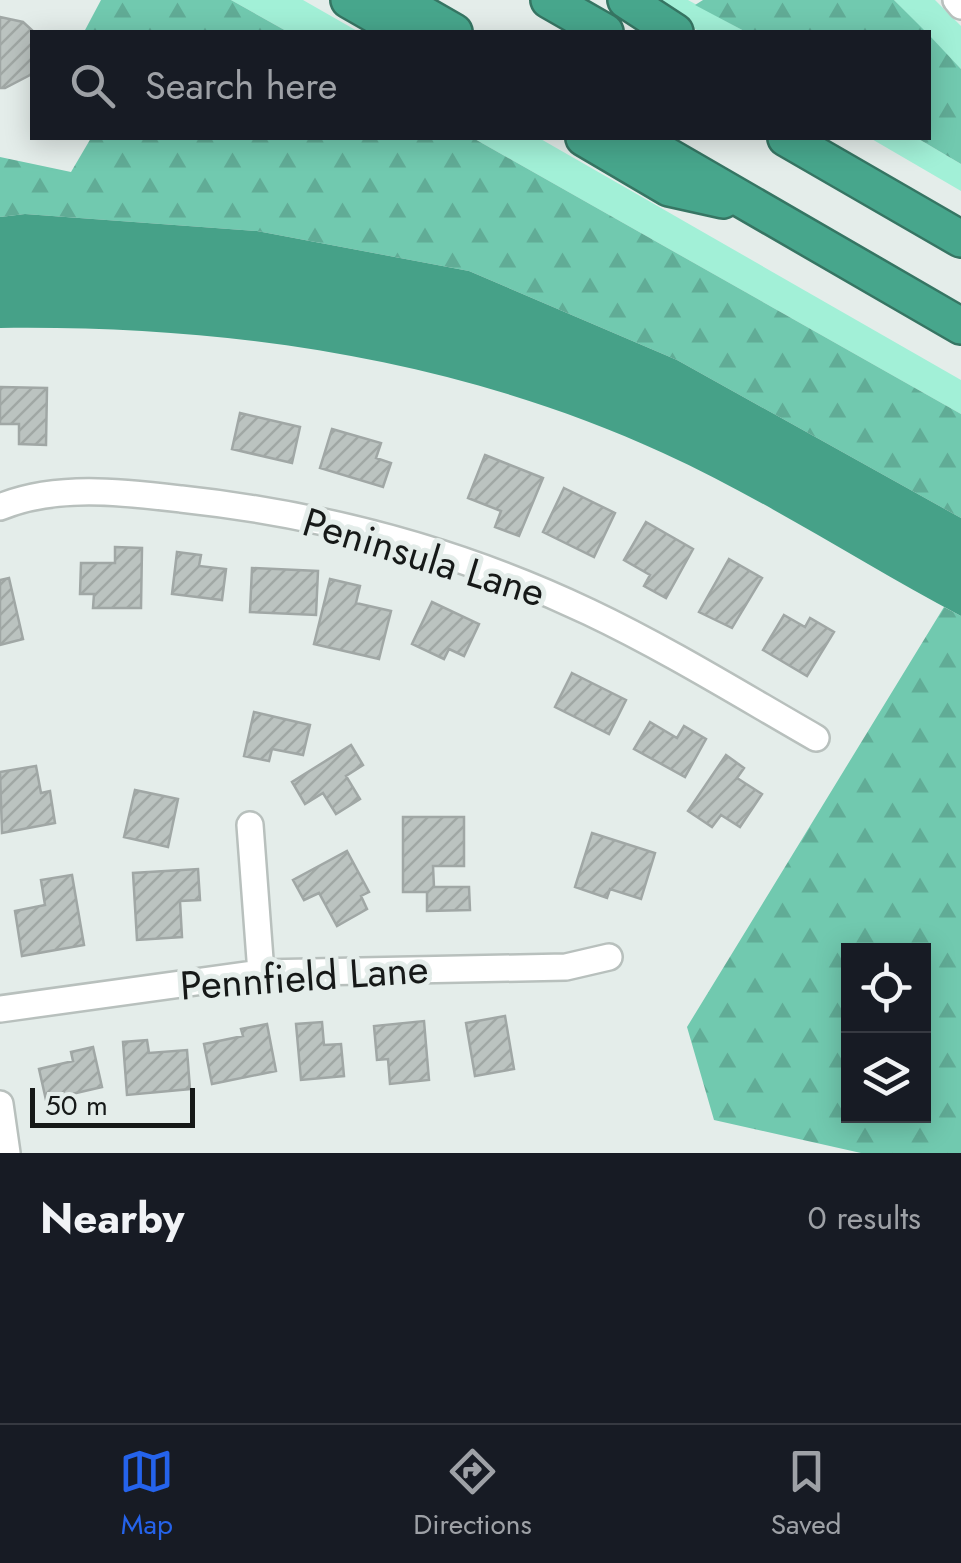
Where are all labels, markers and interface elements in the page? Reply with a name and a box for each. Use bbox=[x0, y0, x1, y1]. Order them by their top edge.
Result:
search box bbox=[30, 30, 931, 140]
icon: search bbox=[65, 58, 120, 113]
text: Search here bbox=[145, 58, 337, 113]
street label: Peninsula Lane bbox=[296, 493, 552, 621]
street label: Pennfield Lane bbox=[178, 939, 430, 1015]
map controls bbox=[841, 943, 931, 1123]
button: locate bbox=[841, 943, 931, 1033]
button: layers bbox=[841, 1033, 931, 1123]
scale bar bbox=[30, 1083, 195, 1128]
text: 50 m bbox=[45, 1085, 108, 1126]
text: Nearby bbox=[40, 1188, 184, 1249]
text: 0 results bbox=[808, 1195, 921, 1241]
tab: Map bbox=[119, 1444, 174, 1545]
tab: Directions bbox=[413, 1444, 532, 1545]
tab: Saved bbox=[771, 1444, 842, 1545]

